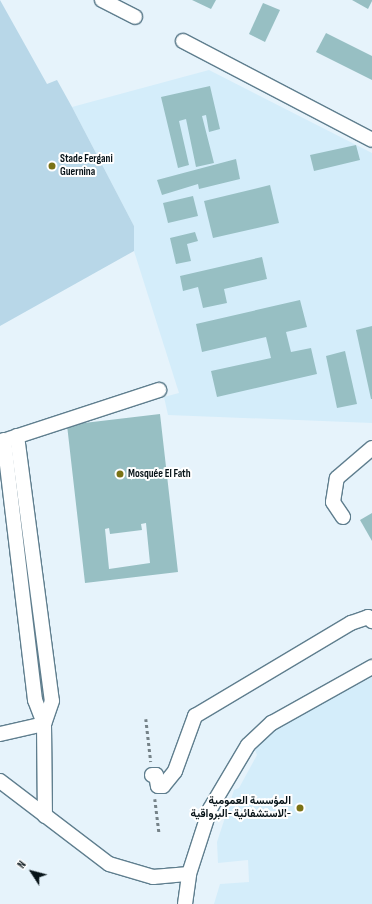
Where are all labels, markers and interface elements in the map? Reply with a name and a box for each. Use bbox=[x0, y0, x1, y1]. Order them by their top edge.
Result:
place label: Stade Fergani Guernina bbox=[60, 153, 113, 179]
marker: Stade Fergani Guernina bbox=[47, 161, 57, 171]
place label: Mosquée El Fath bbox=[128, 467, 191, 481]
marker: Mosquée El Fath bbox=[115, 469, 125, 479]
place label: المؤسسة العمومية الاستشفائية -البرواقية- bbox=[191, 795, 291, 821]
marker: المؤسسة العمومية الاستشفائية -البرواقية- bbox=[294, 802, 306, 814]
north arrow bbox=[12, 852, 52, 892]
text: N bbox=[15, 858, 29, 871]

